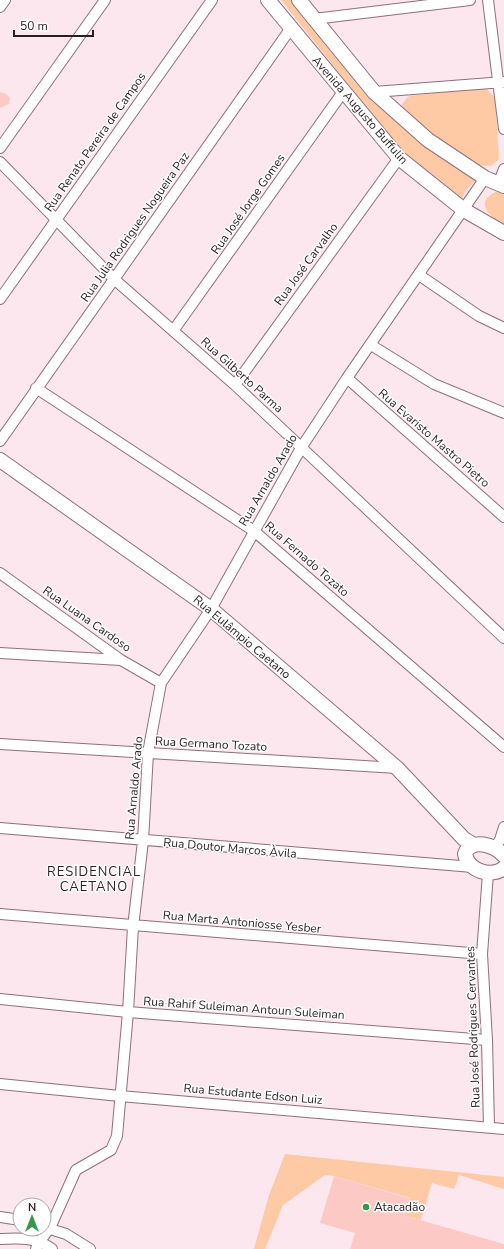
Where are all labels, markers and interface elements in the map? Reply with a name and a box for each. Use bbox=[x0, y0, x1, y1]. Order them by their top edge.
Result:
scale bar bbox=[14, 12, 93, 38]
text: 50 m bbox=[20, 18, 48, 34]
street label: Avenida Augusto Buffulin bbox=[309, 53, 411, 167]
street label: Rua Renato Pereira de Campos bbox=[41, 69, 150, 215]
street label: Rua Julia Rodrigues Nogueira Paz bbox=[77, 148, 193, 305]
street label: Rua José Jorge Gomes bbox=[207, 150, 289, 257]
street label: Rua José Carvalho bbox=[271, 219, 342, 308]
street label: Rua Gilberto Parma bbox=[197, 334, 287, 416]
street label: Rua Evaristo Mastro Pietro bbox=[375, 385, 493, 491]
street label: Rua Arnaldo Arado bbox=[235, 431, 301, 529]
street label: Rua Fernado Tozato bbox=[261, 518, 353, 600]
street label: Rua Luana Cardoso bbox=[40, 582, 135, 656]
street label: Rua Eulâmpio Caetano bbox=[190, 592, 294, 683]
street label: Rua Germano Tozato bbox=[154, 733, 268, 755]
street label: Rua Arnaldo Arado bbox=[122, 735, 147, 840]
street label: Rua Doutor Marcos Àvila bbox=[163, 834, 297, 862]
district label: RESIDENCIAL CAETANO bbox=[47, 863, 141, 896]
street label: Rua Marta Antoniosse Yesber bbox=[162, 907, 322, 937]
street label: Rua José Rodrigues Cervantes bbox=[462, 946, 484, 1108]
street label: Rua Rahif Suleiman Antoun Suleiman bbox=[143, 993, 345, 1023]
street label: Rua Estudante Edson Luiz bbox=[183, 1080, 324, 1108]
north arrow bbox=[12, 1197, 52, 1237]
place label: Atacadão bbox=[374, 1199, 425, 1215]
text: N bbox=[28, 1200, 36, 1215]
marker: Atacadão bbox=[361, 1202, 371, 1212]

